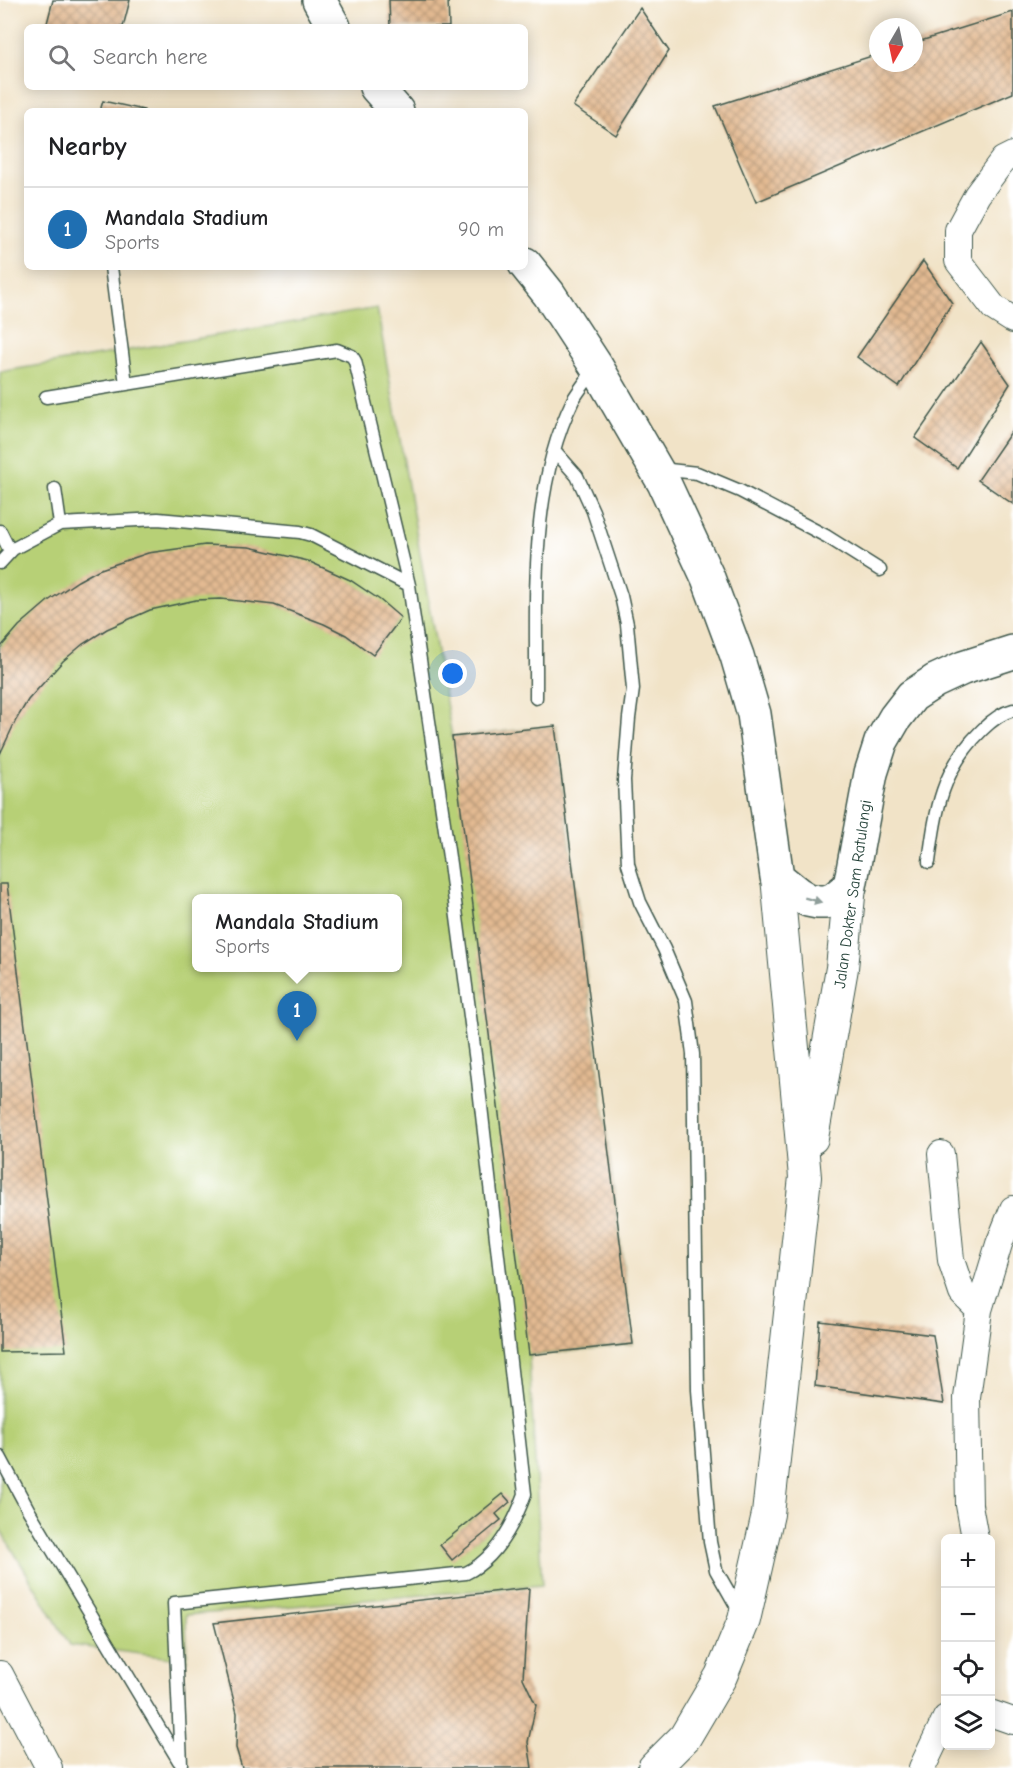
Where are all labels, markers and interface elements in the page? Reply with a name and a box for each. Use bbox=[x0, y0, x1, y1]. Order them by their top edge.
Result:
north arrow bbox=[869, 18, 923, 72]
search box bbox=[24, 24, 528, 90]
icon: search bbox=[45, 41, 78, 74]
text: Search here bbox=[93, 44, 208, 70]
text: Nearby bbox=[48, 132, 127, 162]
text: Mandala Stadium bbox=[105, 205, 268, 231]
text: 1 bbox=[64, 218, 71, 241]
text: 90 m bbox=[458, 218, 504, 241]
text: Sports bbox=[105, 231, 159, 254]
your location bbox=[438, 659, 467, 688]
street label: Jalan Dokter Sam Ratulangi bbox=[831, 799, 875, 990]
popup bbox=[192, 894, 402, 972]
one-way arrow bbox=[804, 895, 822, 905]
text: Mandala Stadium bbox=[215, 909, 379, 935]
text: Sports bbox=[215, 935, 270, 958]
pin: 1 bbox=[278, 992, 316, 1041]
map controls bbox=[941, 1534, 995, 1750]
button: + bbox=[941, 1534, 995, 1588]
button: − bbox=[941, 1588, 995, 1642]
button: locate bbox=[941, 1642, 995, 1696]
button: layers bbox=[941, 1696, 995, 1750]

